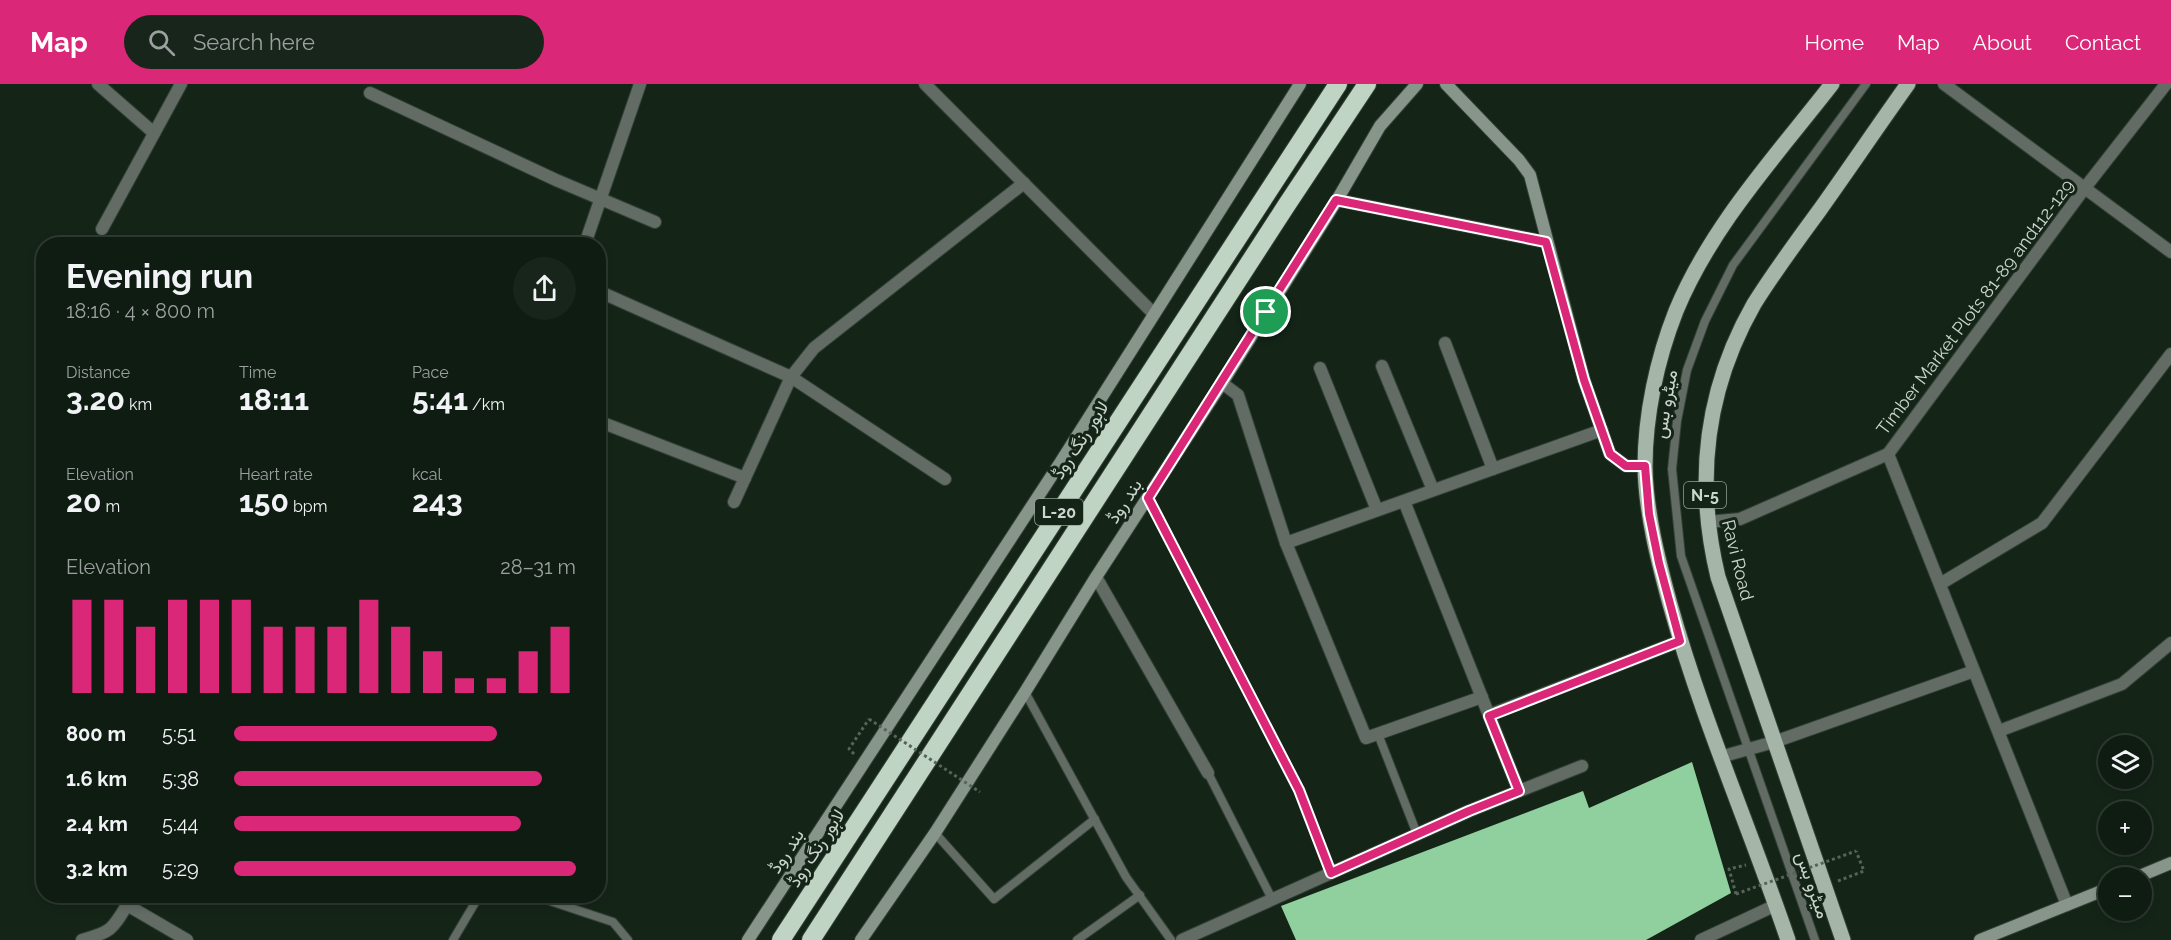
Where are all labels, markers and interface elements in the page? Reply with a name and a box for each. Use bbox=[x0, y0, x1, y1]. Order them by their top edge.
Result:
search box bbox=[124, 15, 544, 69]
text: Map bbox=[30, 26, 88, 59]
icon: search bbox=[145, 26, 178, 59]
text: Search here bbox=[193, 29, 315, 55]
text: Home bbox=[1805, 30, 1864, 55]
text: Map bbox=[1897, 30, 1940, 55]
text: About bbox=[1973, 30, 2032, 55]
text: Contact bbox=[2065, 30, 2141, 55]
street label: Timber Market Plots 81-89 and112-129 bbox=[1872, 175, 2078, 439]
text: Evening run bbox=[66, 257, 253, 296]
button: share bbox=[513, 257, 576, 320]
pin bbox=[1240, 286, 1291, 337]
icon: arrive bbox=[1249, 295, 1282, 328]
text: 18:16 · 4 × 800 m bbox=[66, 299, 215, 323]
text: Distance bbox=[66, 363, 130, 382]
text: Time bbox=[239, 363, 276, 382]
text: Pace bbox=[412, 363, 449, 382]
street label: میٹرو بس bbox=[1649, 368, 1682, 440]
text: 3.20 bbox=[66, 382, 125, 417]
text: 18:11 bbox=[239, 382, 309, 417]
text: 5:41 bbox=[412, 382, 468, 417]
text: km bbox=[125, 395, 152, 414]
text: /km bbox=[468, 395, 505, 414]
street label: لاہور رنگ روڈ bbox=[1047, 397, 1115, 484]
text: Elevation bbox=[66, 465, 134, 484]
text: Heart rate bbox=[239, 465, 313, 484]
text: kcal bbox=[412, 465, 442, 484]
street label: بند روڈ bbox=[1102, 475, 1147, 527]
road number: N-5 bbox=[1684, 482, 1726, 508]
text: 20 bbox=[66, 484, 101, 519]
text: 150 bbox=[239, 484, 289, 519]
text: 243 bbox=[412, 484, 463, 519]
text: m bbox=[101, 497, 120, 516]
text: bpm bbox=[289, 497, 327, 516]
road number: L-20 bbox=[1035, 499, 1083, 525]
street label: Ravi Road bbox=[1718, 517, 1758, 603]
text: Elevation bbox=[66, 555, 151, 579]
text: 28–31 m bbox=[500, 555, 576, 579]
text: 800 m bbox=[66, 722, 126, 746]
text: 5:51 bbox=[162, 722, 196, 746]
map controls bbox=[2098, 735, 2152, 921]
button: layers bbox=[2098, 735, 2152, 789]
text: 1.6 km bbox=[66, 767, 127, 791]
text: 5:38 bbox=[162, 767, 199, 791]
button: + bbox=[2098, 801, 2152, 855]
street label: لاہور رنگ روڈ bbox=[783, 805, 851, 892]
text: 2.4 km bbox=[66, 812, 128, 836]
text: 5:44 bbox=[162, 812, 199, 836]
street label: بند روڈ bbox=[764, 825, 809, 877]
street label: میٹرو بس bbox=[1791, 849, 1834, 921]
text: 3.2 km bbox=[66, 857, 128, 881]
text: 5:29 bbox=[162, 857, 199, 881]
button: − bbox=[2098, 867, 2152, 921]

